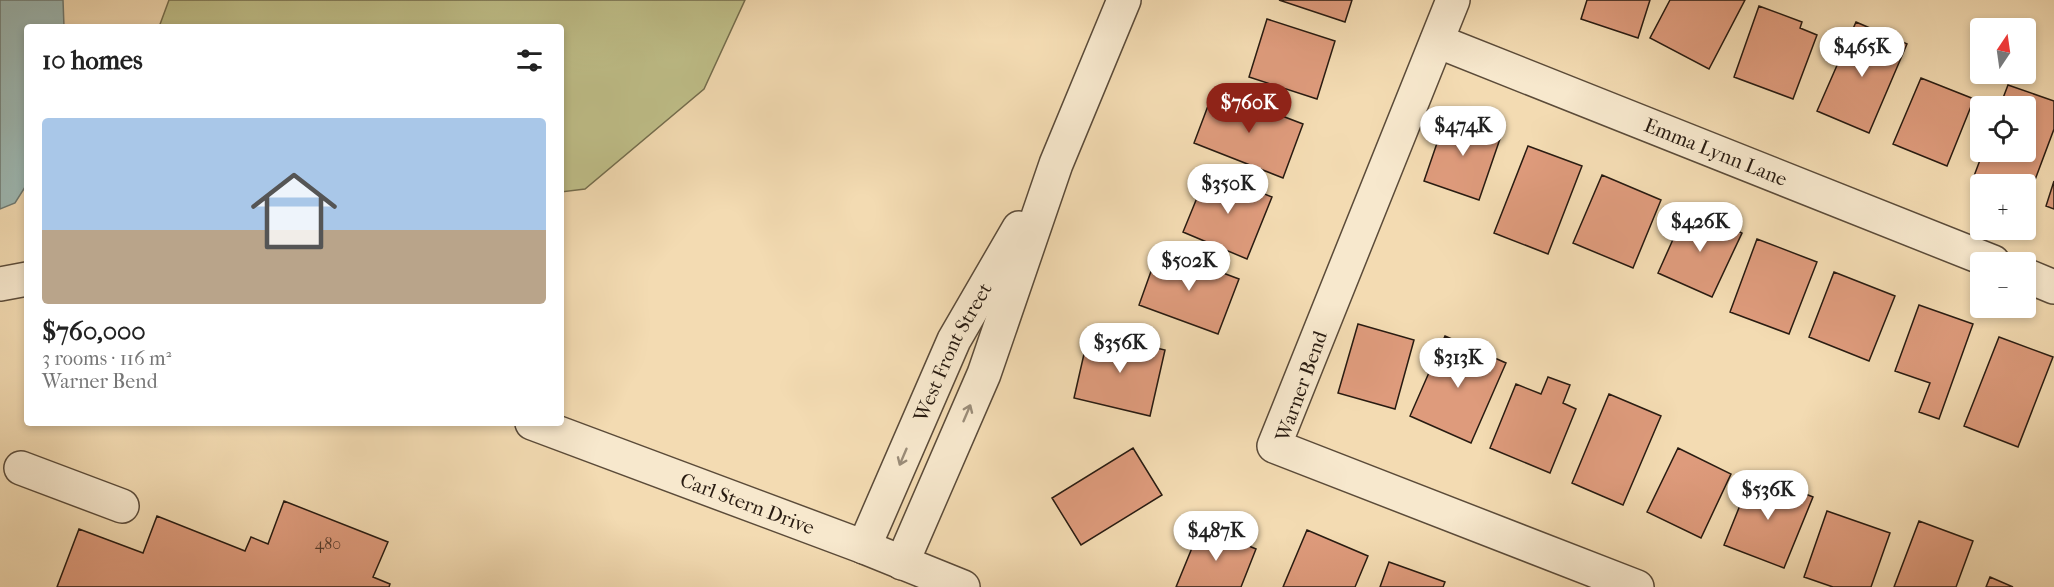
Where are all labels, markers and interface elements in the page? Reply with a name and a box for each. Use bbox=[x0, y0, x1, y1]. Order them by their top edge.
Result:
north arrow bbox=[1970, 18, 2036, 84]
map controls bbox=[1970, 18, 2036, 318]
pin: $465K bbox=[1820, 27, 1904, 78]
text: $465K bbox=[1834, 35, 1890, 58]
icon: filters bbox=[513, 44, 546, 77]
text: 10 homes bbox=[42, 45, 143, 76]
pin: $760K bbox=[1207, 83, 1291, 134]
text: $760K bbox=[1220, 91, 1278, 114]
button: locate bbox=[1970, 96, 2036, 162]
pin: $474K bbox=[1421, 106, 1505, 157]
text: $474K bbox=[1434, 114, 1492, 137]
street label: Emma Lynn Lane bbox=[1641, 114, 1790, 191]
icon: home bbox=[240, 157, 348, 265]
pin: $350K bbox=[1186, 164, 1270, 215]
text: $350K bbox=[1201, 172, 1255, 195]
button: + bbox=[1970, 174, 2036, 240]
pin: $426K bbox=[1658, 202, 1742, 253]
text: $426K bbox=[1671, 210, 1729, 233]
pin: $502K bbox=[1147, 241, 1231, 292]
text: $502K bbox=[1161, 249, 1217, 272]
button: − bbox=[1970, 252, 2036, 318]
street label: West Front Street bbox=[909, 279, 997, 426]
text: $760,000 bbox=[42, 316, 146, 347]
pin: $356K bbox=[1078, 323, 1162, 374]
street label: Warner Bend bbox=[1271, 327, 1332, 445]
text: $356K bbox=[1093, 331, 1147, 354]
pin: $313K bbox=[1416, 338, 1500, 389]
text: $313K bbox=[1433, 346, 1483, 369]
text: 3 rooms · 116 m² bbox=[42, 347, 171, 370]
text: Warner Bend bbox=[42, 370, 158, 393]
one-way arrow bbox=[962, 404, 973, 422]
one-way arrow bbox=[897, 448, 908, 466]
street label: Carl Stern Drive bbox=[677, 468, 818, 540]
pin: $536K bbox=[1726, 470, 1810, 521]
text: $536K bbox=[1741, 478, 1795, 501]
pin: $487K bbox=[1174, 511, 1258, 562]
text: $487K bbox=[1187, 519, 1245, 542]
house number: 480 bbox=[315, 534, 341, 553]

